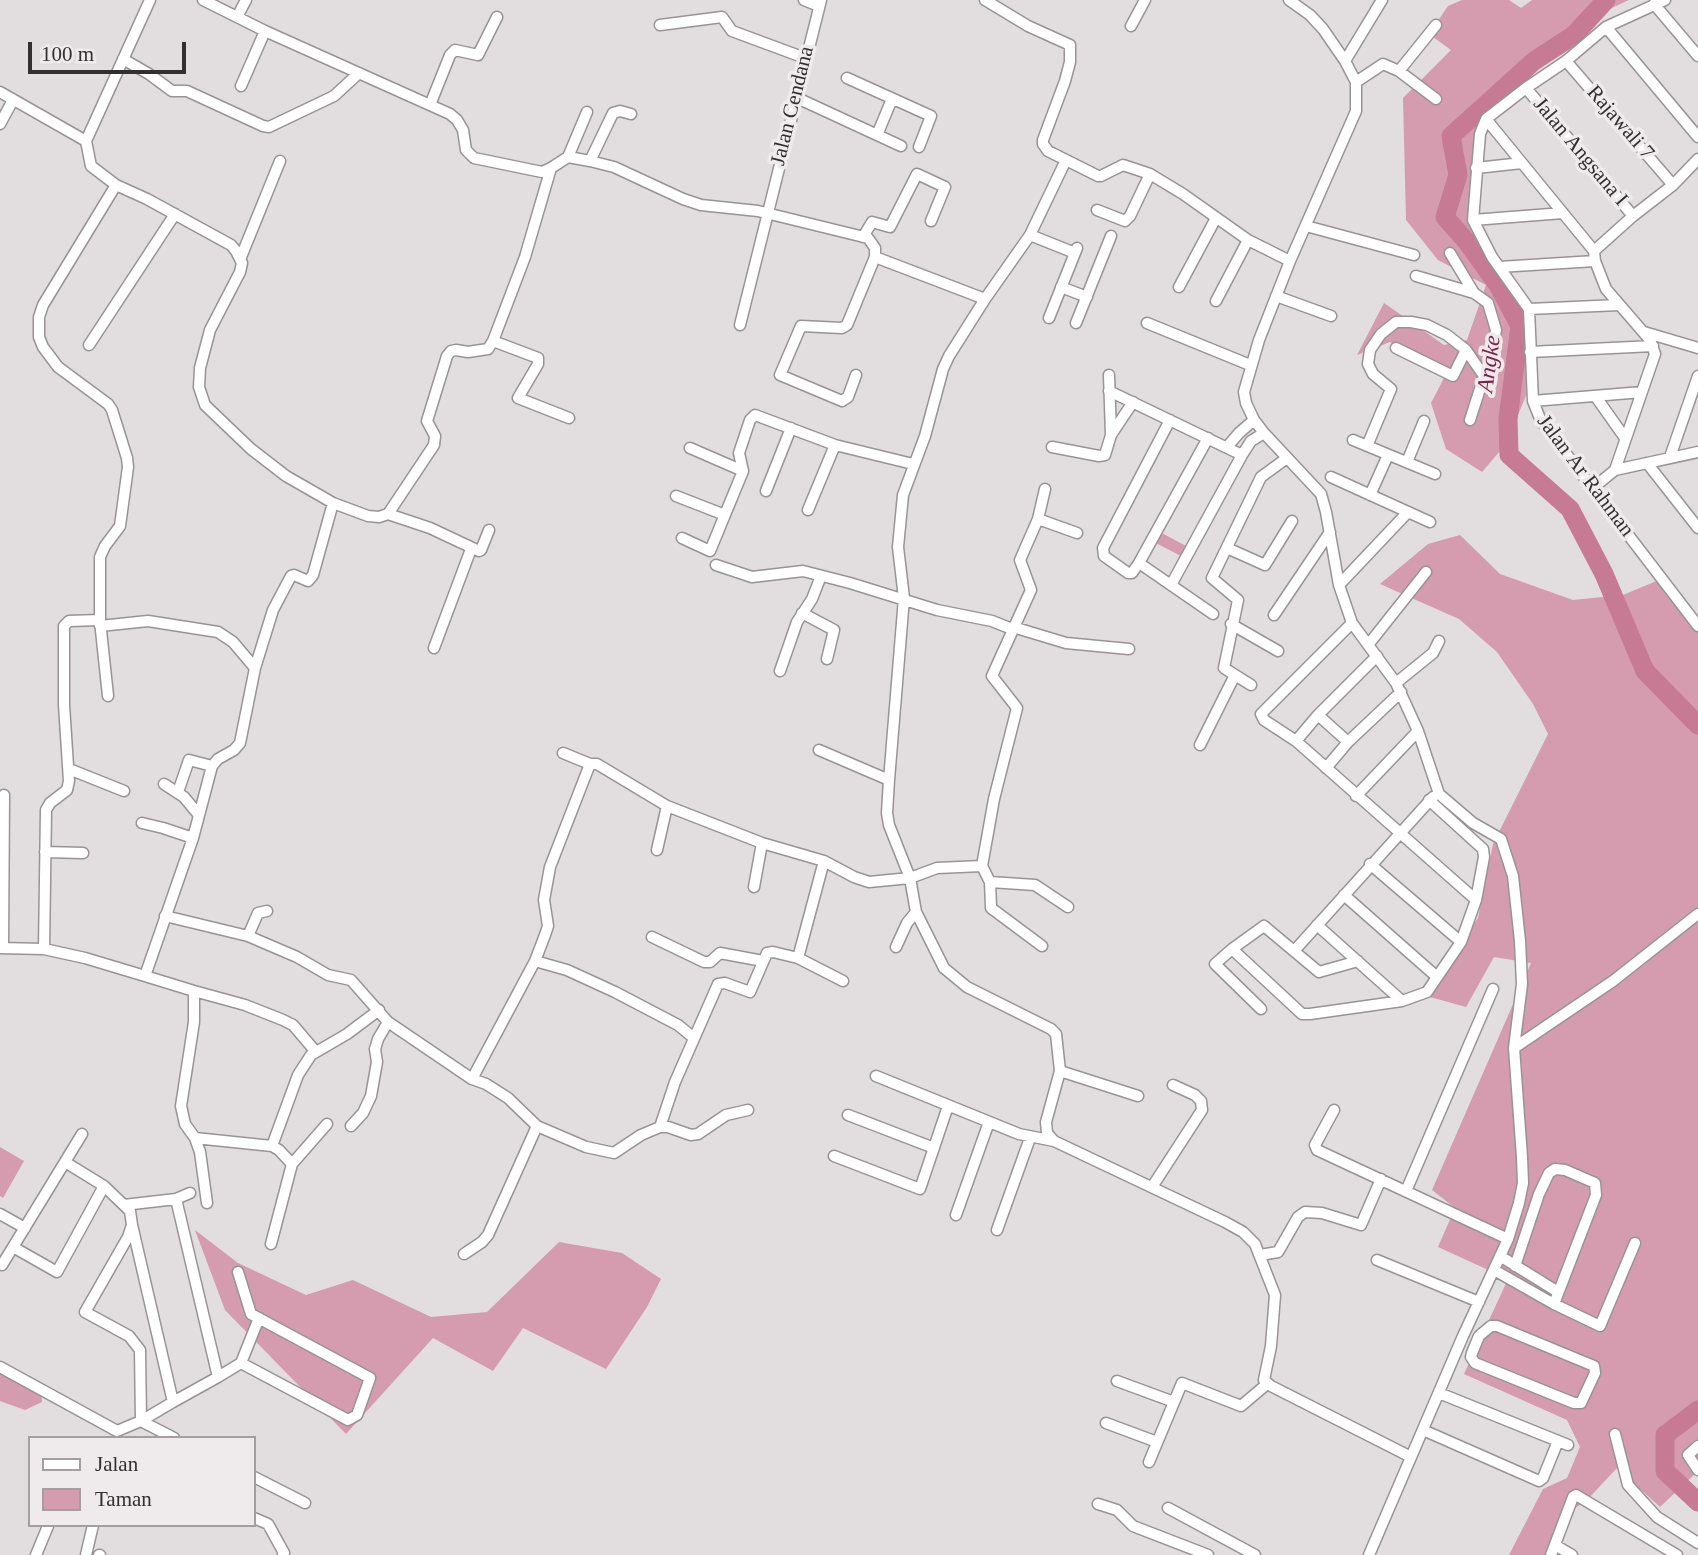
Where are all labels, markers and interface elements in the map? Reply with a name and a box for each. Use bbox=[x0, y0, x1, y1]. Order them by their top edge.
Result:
scale bar bbox=[32, 28, 189, 72]
text: 100 m bbox=[41, 42, 94, 66]
street label: Jalan Cendana bbox=[766, 44, 820, 168]
street label: Rajawali 7 bbox=[1581, 81, 1659, 165]
street label: Jalan Angsana I bbox=[1527, 93, 1633, 211]
water label: Angke bbox=[1472, 334, 1508, 394]
street label: Jalan Ar Rahman bbox=[1531, 410, 1639, 542]
legend bbox=[28, 1436, 256, 1527]
text: Jalan bbox=[95, 1452, 138, 1476]
text: Taman bbox=[95, 1487, 152, 1511]

